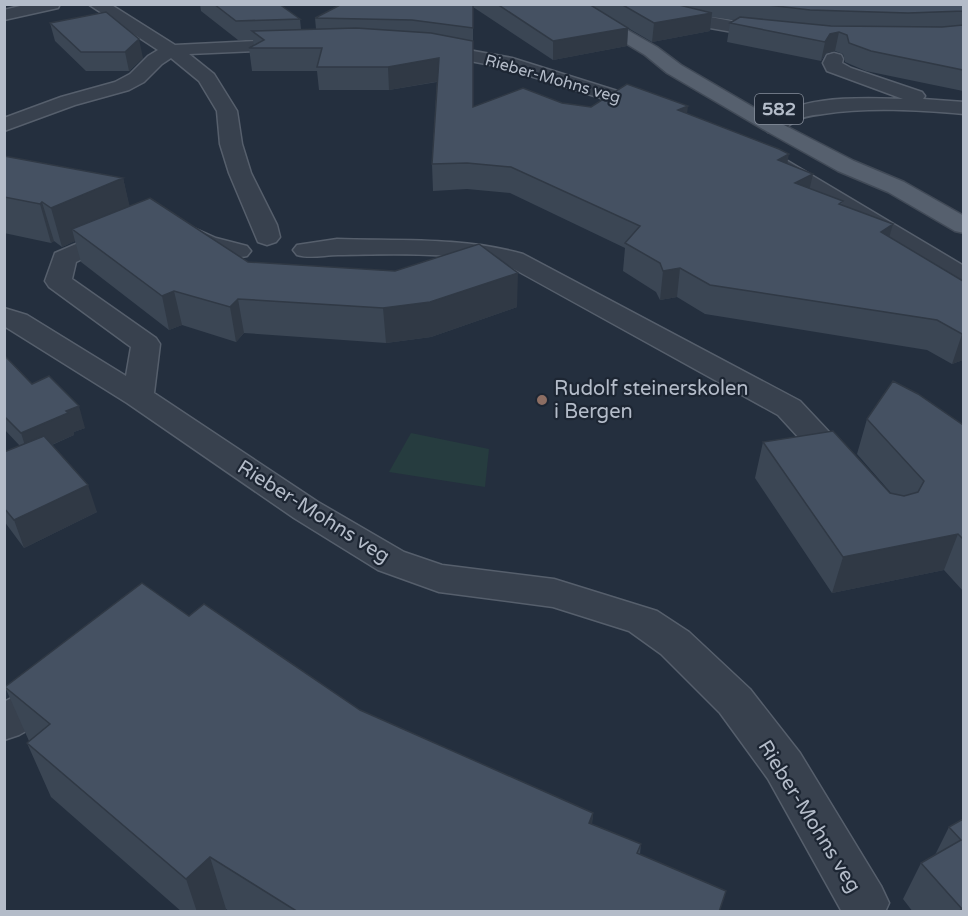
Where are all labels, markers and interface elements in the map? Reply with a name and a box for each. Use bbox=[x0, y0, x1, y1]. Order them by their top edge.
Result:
street label: Rieber-Mohns veg bbox=[483, 50, 623, 108]
road number: 582 bbox=[755, 94, 803, 124]
place label: Rudolf steinerskolen i Bergen bbox=[554, 377, 748, 424]
marker: Rudolf steinerskolen i Bergen bbox=[535, 393, 549, 407]
street label: Rieber-Mohns veg bbox=[233, 455, 394, 568]
street label: Rieber-Mohns veg bbox=[753, 736, 866, 897]

